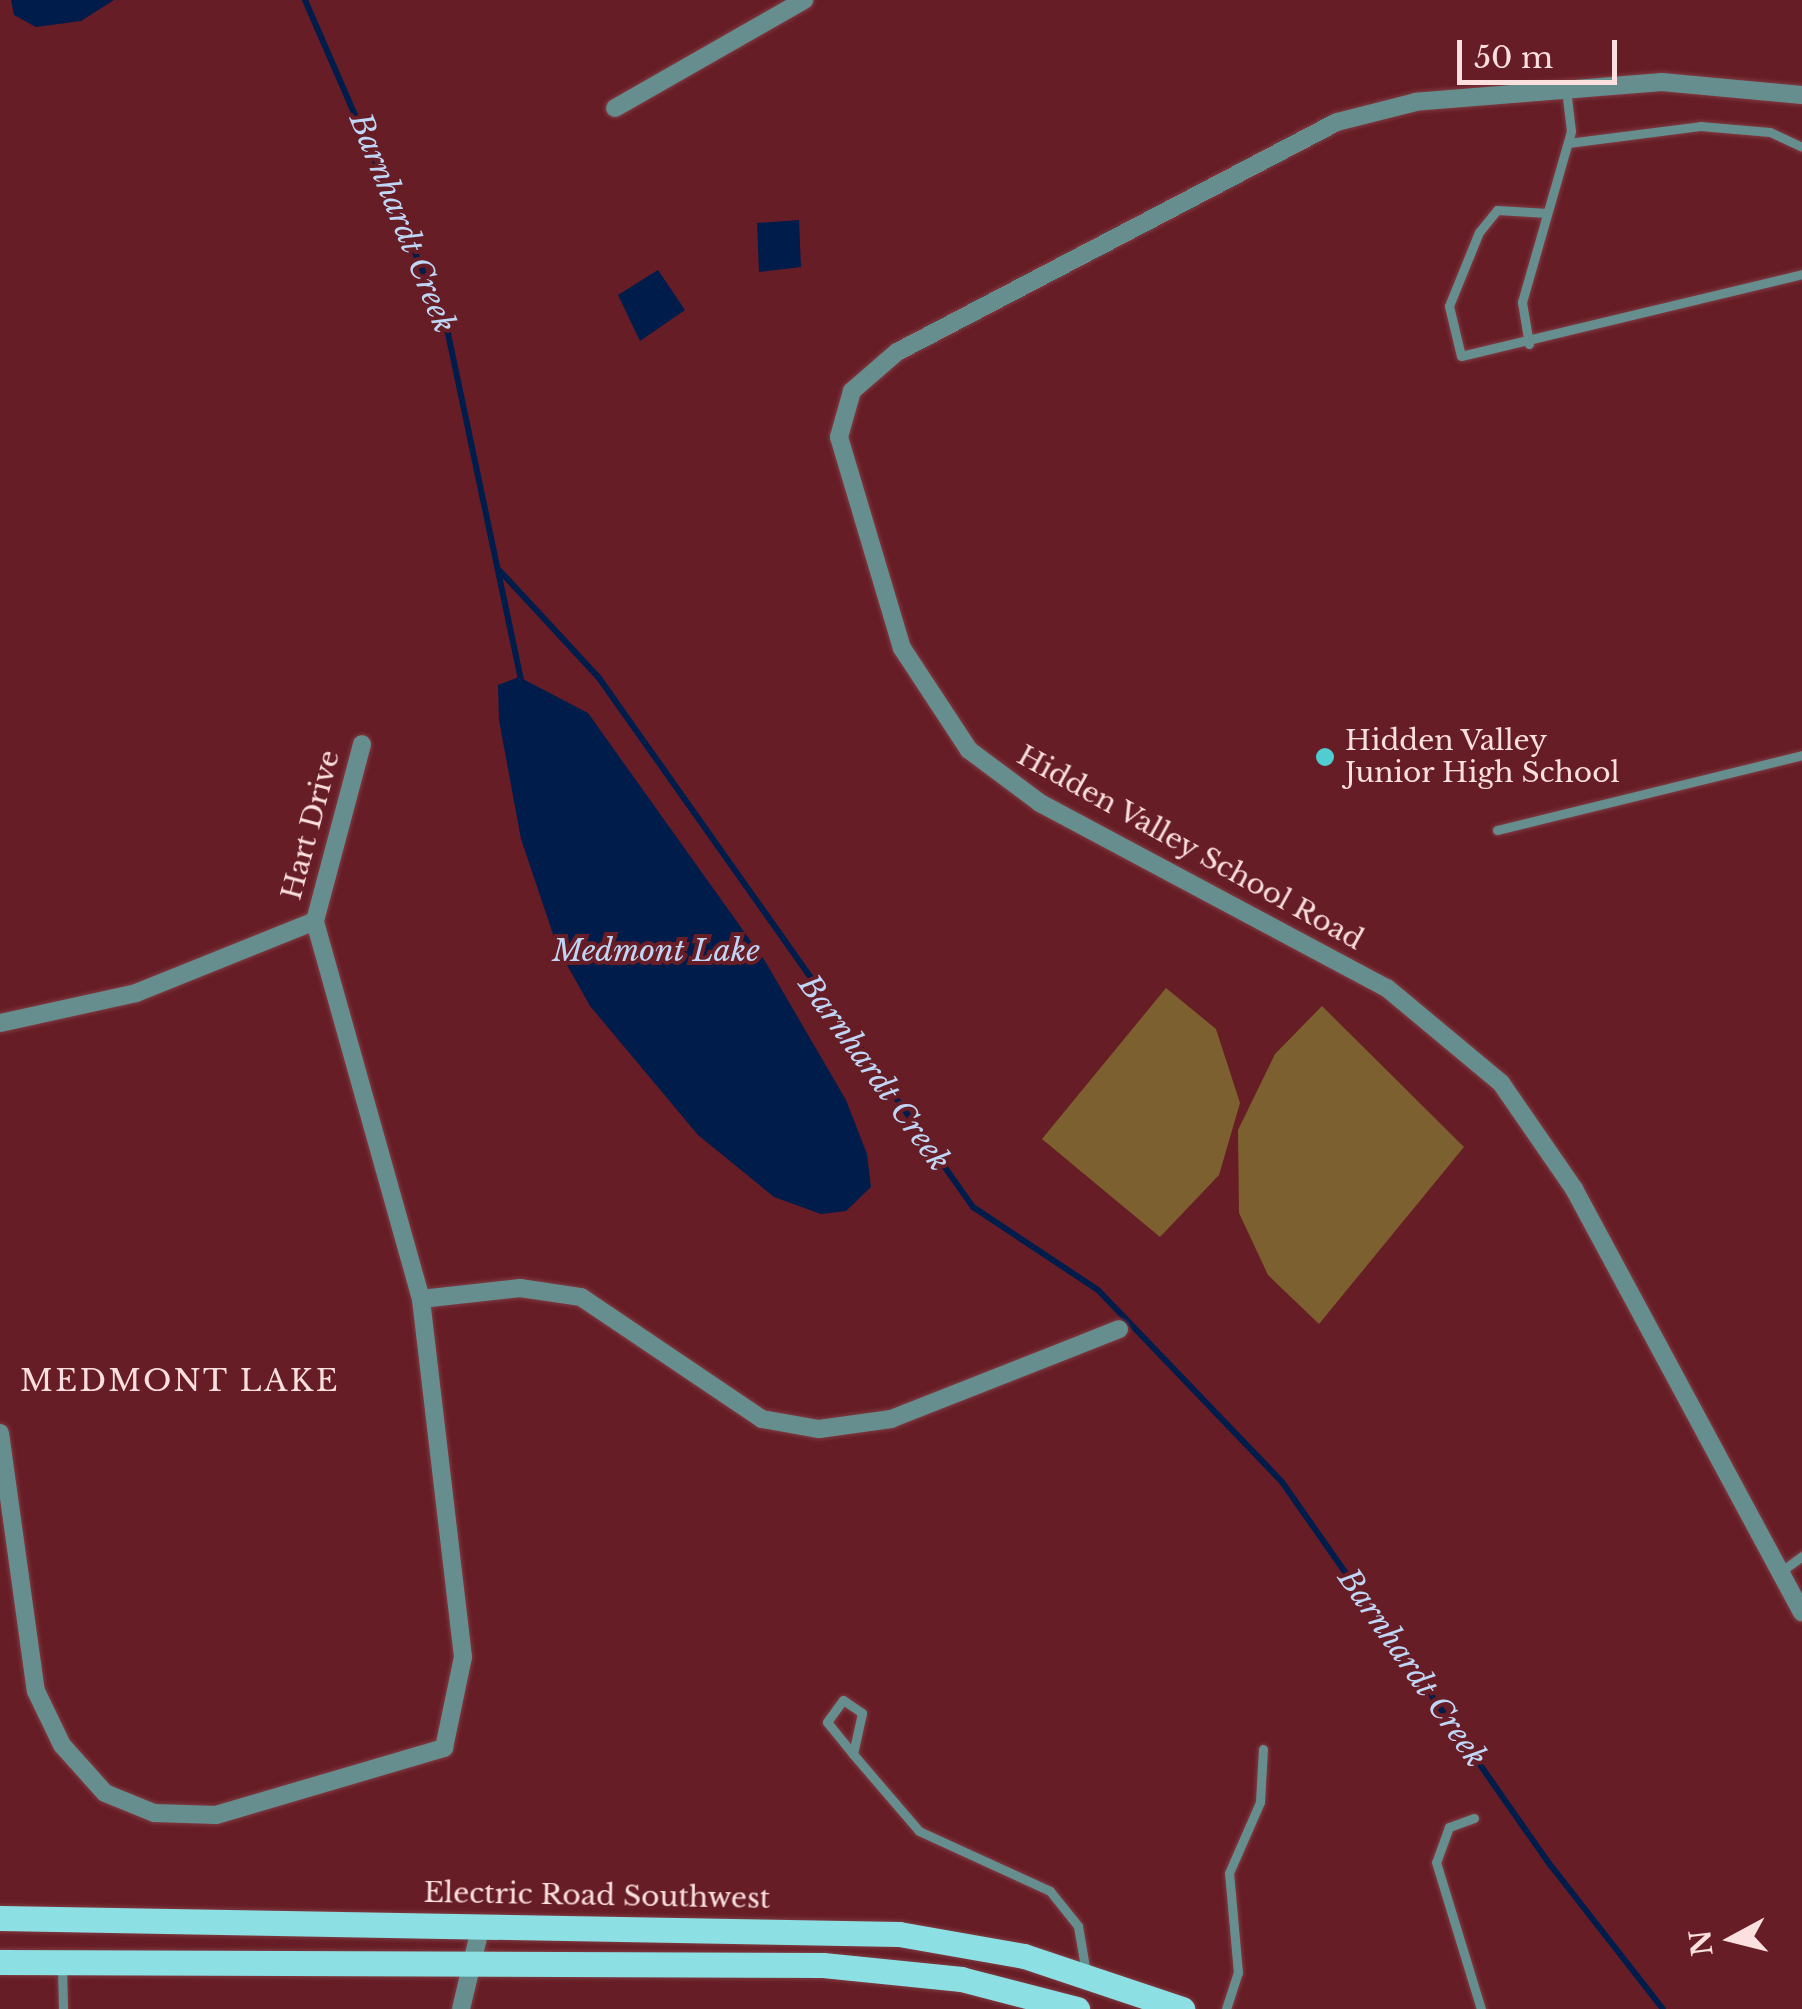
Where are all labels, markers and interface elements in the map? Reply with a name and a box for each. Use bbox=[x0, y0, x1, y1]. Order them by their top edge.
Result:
scale bar bbox=[1462, 20, 1622, 82]
text: 50 m bbox=[1474, 39, 1553, 76]
water label: Barnhardt Creek bbox=[341, 108, 463, 338]
place label: Hidden Valley Junior High School bbox=[1345, 724, 1620, 790]
street label: Hidden Valley School Road bbox=[1011, 738, 1369, 958]
marker: Hidden Valley Junior High School bbox=[1314, 746, 1336, 768]
street label: Hart Drive bbox=[275, 747, 347, 903]
water label: Medmont Lake bbox=[552, 933, 760, 969]
water label: Barnhardt Creek bbox=[791, 968, 957, 1178]
district label: MEDMONT LAKE bbox=[20, 1363, 340, 1399]
water label: Barnhardt Creek bbox=[1330, 1562, 1494, 1774]
street label: Electric Road Southwest bbox=[423, 1876, 771, 1916]
north arrow bbox=[1682, 1889, 1782, 1989]
text: N bbox=[1683, 1928, 1721, 1958]

